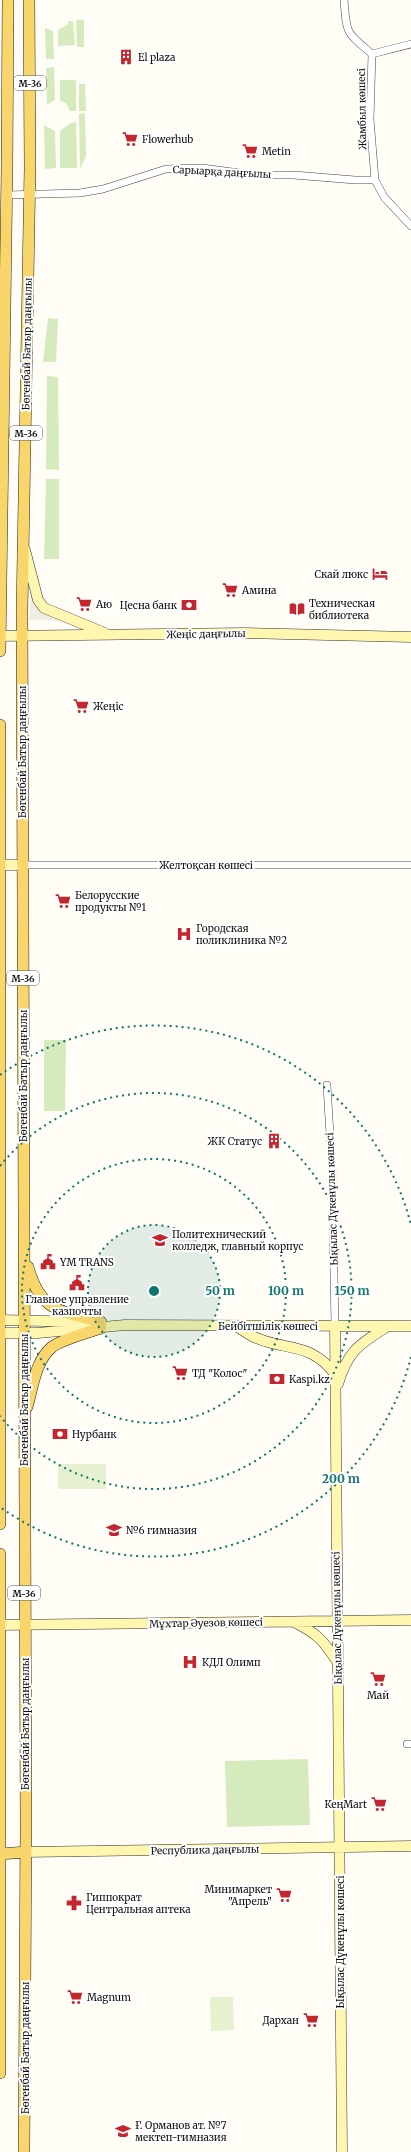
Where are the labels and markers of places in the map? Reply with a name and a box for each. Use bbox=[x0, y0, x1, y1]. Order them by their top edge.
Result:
building icon: El plaza bbox=[117, 48, 135, 66]
place label: El plaza bbox=[138, 51, 176, 64]
supermarket icon: Flowerhub bbox=[121, 130, 139, 148]
place label: Flowerhub bbox=[142, 133, 193, 146]
supermarket icon: Metin bbox=[241, 142, 259, 160]
place label: Metin bbox=[262, 145, 291, 158]
hotel icon: Скай люкс bbox=[371, 565, 389, 583]
place label: Скай люкс bbox=[315, 568, 368, 581]
supermarket icon: Амина bbox=[221, 581, 239, 599]
place label: Амина bbox=[241, 584, 277, 597]
supermarket icon: Аю bbox=[75, 595, 93, 613]
bank icon: Цесна банк bbox=[180, 596, 198, 614]
place label: Техническая библиотека bbox=[309, 597, 375, 622]
place label: Аю bbox=[95, 598, 112, 611]
place label: Цесна банк bbox=[120, 599, 178, 612]
library icon: Техническая библиотека bbox=[288, 600, 306, 618]
supermarket icon: Жеңіс bbox=[72, 697, 90, 715]
place label: Жеңіс bbox=[93, 700, 124, 713]
place label: Белорусские продукты №1 bbox=[75, 889, 147, 914]
supermarket icon: Белорусские продукты №1 bbox=[54, 892, 72, 910]
place label: Городская поликлиника №2 bbox=[196, 922, 287, 947]
hospital icon: Городская поликлиника №2 bbox=[175, 925, 193, 943]
building icon: ЖК Статус bbox=[265, 1132, 283, 1150]
place label: ЖК Статус bbox=[208, 1135, 262, 1148]
place label: Политехнический колледж, главный корпус bbox=[172, 1228, 303, 1253]
school or university icon: Политехнический колледж, главный корпус bbox=[151, 1231, 169, 1249]
public building icon: YM TRANS bbox=[39, 1253, 57, 1271]
place label: YM TRANS bbox=[59, 1256, 114, 1269]
public building icon: Главное управление казпочты bbox=[68, 1274, 86, 1292]
centre of rings bbox=[147, 1284, 161, 1298]
place label: Главное управление казпочты bbox=[25, 1293, 129, 1318]
supermarket icon: ТД "Колос" bbox=[171, 1364, 189, 1382]
place label: ТД "Колос" bbox=[192, 1367, 247, 1380]
bank icon: Kaspi.kz bbox=[268, 1370, 286, 1388]
place label: Kaspi.kz bbox=[289, 1373, 330, 1386]
bank icon: Нурбанк bbox=[51, 1425, 69, 1443]
place label: Нурбанк bbox=[72, 1428, 117, 1441]
school or university icon: №6 гимназия bbox=[105, 1521, 123, 1539]
place label: №6 гимназия bbox=[126, 1524, 197, 1537]
hospital icon: КДЛ Олимп bbox=[181, 1653, 199, 1671]
place label: КДЛ Олимп bbox=[202, 1656, 261, 1669]
supermarket icon: Май bbox=[369, 1670, 387, 1688]
place label: Май bbox=[367, 1689, 389, 1702]
supermarket icon: КеңMart bbox=[370, 1795, 388, 1813]
place label: КеңMart bbox=[324, 1798, 367, 1811]
place label: Минимаркет "Апрель" bbox=[205, 1883, 272, 1908]
supermarket icon: Минимаркет "Апрель" bbox=[275, 1886, 293, 1904]
place label: Гиппократ Центральная аптека bbox=[86, 1891, 191, 1916]
pharmacy icon: Гиппократ Центральная аптека bbox=[65, 1894, 83, 1912]
supermarket icon: Magnum bbox=[66, 1988, 84, 2006]
place label: Magnum bbox=[87, 1991, 131, 2004]
supermarket icon: Дархан bbox=[302, 2011, 320, 2029]
place label: Дархан bbox=[262, 2014, 299, 2027]
place label: Ғ. Орманов ат. №7 мектеп-гимназия bbox=[135, 2119, 227, 2144]
school or university icon: Ғ. Орманов ат. №7 мектеп-гимназия bbox=[114, 2122, 132, 2140]

